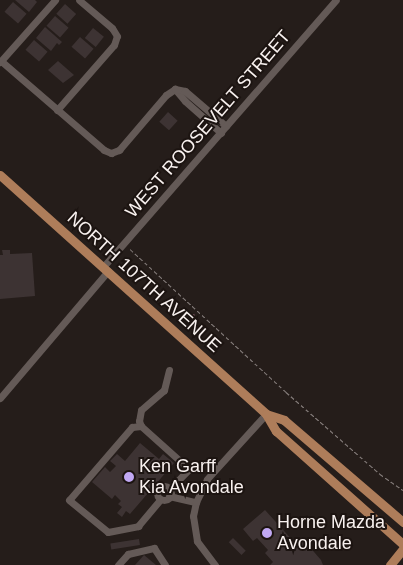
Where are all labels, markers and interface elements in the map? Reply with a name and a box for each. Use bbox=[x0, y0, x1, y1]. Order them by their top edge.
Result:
street label: WEST ROOSEVELT STREET bbox=[121, 26, 295, 222]
street label: NORTH 107TH AVENUE bbox=[62, 207, 226, 357]
place label: Ken Garff Kia Avondale bbox=[139, 456, 245, 498]
marker: Ken Garff Kia Avondale bbox=[123, 471, 135, 483]
place label: Horne Mazda Avondale bbox=[277, 512, 385, 554]
marker: Horne Mazda Avondale bbox=[261, 527, 273, 539]

